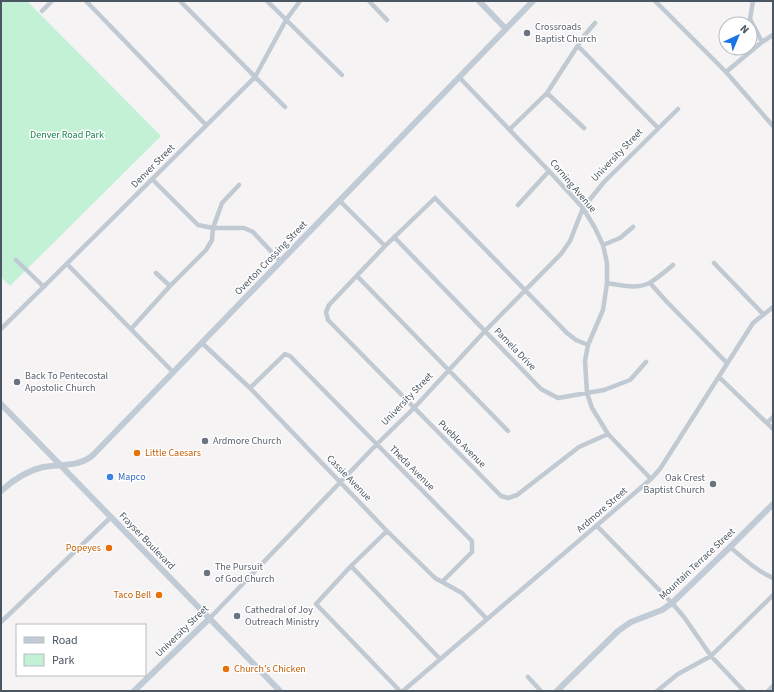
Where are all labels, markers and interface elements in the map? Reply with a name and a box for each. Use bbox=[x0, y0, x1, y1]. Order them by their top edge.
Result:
north arrow bbox=[718, 16, 758, 56]
place label: Crossroads Baptist Church bbox=[535, 20, 596, 46]
text: N bbox=[737, 21, 752, 37]
marker: Crossroads Baptist Church bbox=[522, 28, 532, 38]
street label: University Street bbox=[588, 125, 646, 185]
park label: Denver Road Park bbox=[30, 128, 104, 142]
street label: Denver Street bbox=[128, 141, 178, 191]
street label: Corning Avenue bbox=[546, 156, 600, 216]
street label: Overton Crossing Street bbox=[232, 217, 311, 298]
street label: Pamela Drive bbox=[491, 324, 539, 374]
place label: Back To Pentecostal Apostolic Church bbox=[25, 369, 109, 395]
street label: University Street bbox=[378, 369, 436, 429]
marker: Back To Pentecostal Apostolic Church bbox=[12, 377, 22, 387]
street label: Pueblo Avenue bbox=[435, 417, 489, 471]
place label: Ardmore Church bbox=[213, 434, 281, 448]
marker: Ardmore Church bbox=[200, 436, 210, 446]
street label: Theda Avenue bbox=[386, 442, 438, 494]
place label: Little Caesars bbox=[145, 446, 201, 460]
marker: Little Caesars bbox=[132, 448, 142, 458]
street label: Cassie Avenue bbox=[323, 452, 375, 504]
place label: Mapco bbox=[118, 470, 146, 484]
place label: Oak Crest Baptist Church bbox=[644, 471, 706, 497]
marker: Mapco bbox=[105, 472, 115, 482]
marker: Oak Crest Baptist Church bbox=[708, 479, 718, 489]
street label: Ardmore Street bbox=[573, 484, 631, 536]
street label: Frayser Boulevard bbox=[116, 509, 178, 573]
street label: Mountain Terrace Street bbox=[656, 525, 739, 603]
place label: Popeyes bbox=[66, 541, 101, 555]
marker: Popeyes bbox=[104, 543, 114, 553]
place label: The Pursuit of God Church bbox=[215, 560, 274, 586]
marker: The Pursuit of God Church bbox=[202, 568, 212, 578]
place label: Taco Bell bbox=[114, 588, 151, 602]
marker: Taco Bell bbox=[154, 590, 164, 600]
street label: University Street bbox=[152, 602, 212, 660]
place label: Cathedral of Joy Outreach Ministry bbox=[245, 603, 319, 629]
marker: Cathedral of Joy Outreach Ministry bbox=[232, 611, 242, 621]
legend bbox=[16, 624, 146, 676]
text: Road bbox=[52, 632, 78, 649]
text: Park bbox=[52, 652, 74, 669]
place label: Church's Chicken bbox=[234, 662, 306, 676]
marker: Church's Chicken bbox=[221, 664, 231, 674]

